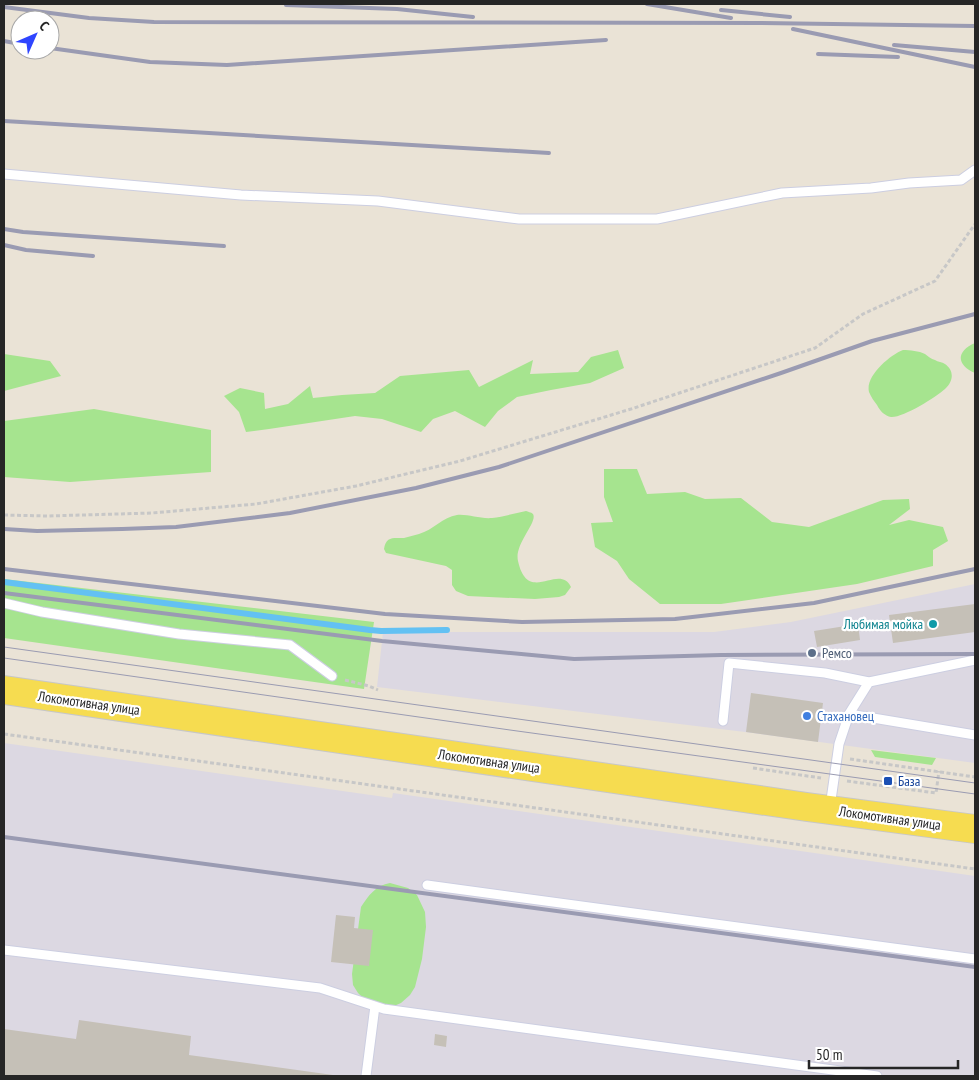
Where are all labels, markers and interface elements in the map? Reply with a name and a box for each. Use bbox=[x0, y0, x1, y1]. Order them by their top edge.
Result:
north arrow bbox=[10, 10, 60, 60]
text: С bbox=[36, 17, 53, 35]
place label: Любимая мойка bbox=[843, 615, 923, 633]
marker: Любимая мойка bbox=[927, 618, 939, 630]
place label: Ремсо bbox=[822, 644, 852, 662]
marker: Ремсо bbox=[806, 647, 818, 659]
street label: Локомотивная улица bbox=[36, 687, 141, 719]
place label: Стахановец bbox=[817, 707, 874, 725]
marker: Стахановец bbox=[801, 710, 813, 722]
street label: Локомотивная улица bbox=[436, 745, 541, 777]
place label: База bbox=[898, 772, 920, 790]
marker: База bbox=[882, 775, 894, 787]
street label: Локомотивная улица bbox=[837, 802, 942, 834]
scale bar bbox=[809, 1038, 958, 1070]
text: 50 m bbox=[816, 1045, 842, 1064]

